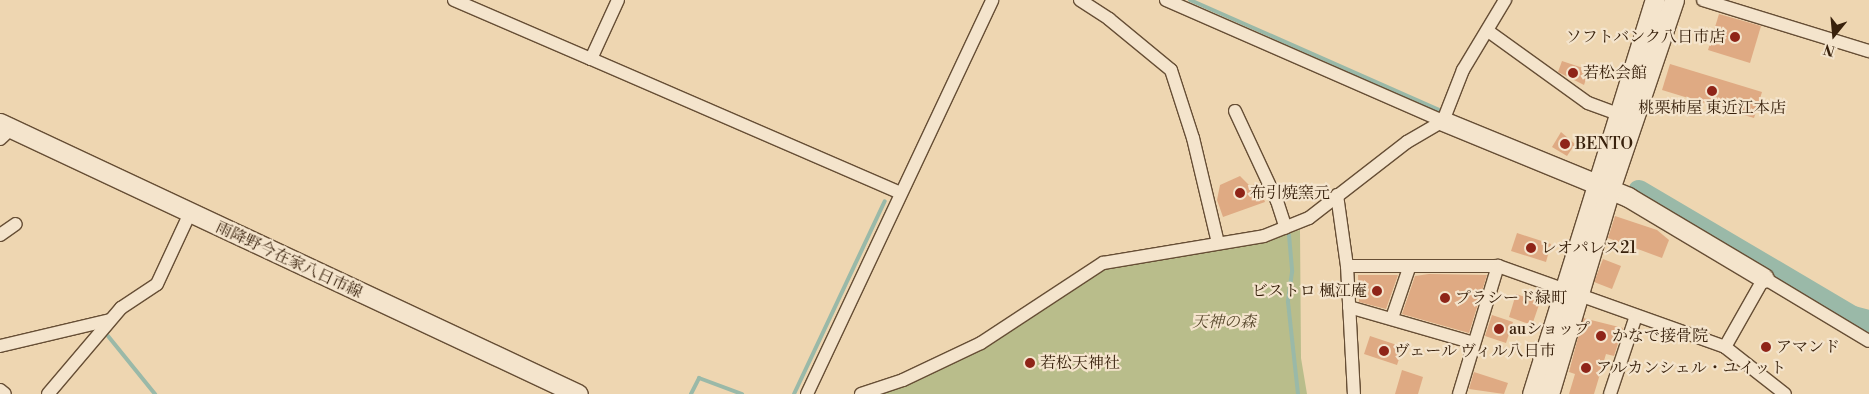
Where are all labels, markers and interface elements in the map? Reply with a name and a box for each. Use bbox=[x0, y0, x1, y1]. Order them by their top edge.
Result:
north arrow bbox=[1809, 10, 1859, 60]
place label: ソフトバンク八日市店 bbox=[1565, 27, 1725, 47]
marker: ソフトバンク八日市店 bbox=[1729, 31, 1741, 43]
text: N bbox=[1822, 39, 1838, 60]
place label: 若松会館 bbox=[1583, 63, 1647, 83]
marker: 若松会館 bbox=[1567, 67, 1579, 79]
marker: 桃栗柿屋 東近江本店 bbox=[1706, 85, 1718, 97]
place label: 桃栗柿屋 東近江本店 bbox=[1638, 98, 1786, 118]
place label: BENTO bbox=[1575, 134, 1633, 154]
marker: BENTO bbox=[1559, 138, 1571, 150]
place label: 布引焼窯元 bbox=[1250, 183, 1330, 203]
marker: 布引焼窯元 bbox=[1234, 187, 1246, 199]
street label: 雨降野今在家八日市線 bbox=[212, 217, 366, 303]
place label: レオパレス21 bbox=[1541, 238, 1637, 258]
marker: レオパレス21 bbox=[1525, 242, 1537, 254]
place label: ビストロ 楓江庵 bbox=[1252, 281, 1367, 301]
marker: ビストロ 楓江庵 bbox=[1371, 285, 1383, 297]
place label: プラシード緑町 bbox=[1455, 288, 1567, 308]
marker: プラシード緑町 bbox=[1439, 292, 1451, 304]
park label: 天神の森 bbox=[1192, 312, 1256, 332]
place label: auショップ bbox=[1509, 319, 1590, 339]
marker: auショップ bbox=[1493, 323, 1505, 335]
place label: かなで接骨院 bbox=[1612, 326, 1708, 346]
marker: かなで接骨院 bbox=[1594, 329, 1608, 343]
place label: アマンド bbox=[1776, 337, 1840, 357]
place label: ヴェール ヴィル八日市 bbox=[1394, 341, 1557, 361]
marker: アマンド bbox=[1760, 341, 1772, 353]
marker: ヴェール ヴィル八日市 bbox=[1378, 345, 1390, 357]
place label: 若松天神社 bbox=[1040, 353, 1120, 373]
marker: 若松天神社 bbox=[1024, 357, 1036, 369]
place label: アルカンシェル・ユイット bbox=[1596, 358, 1788, 378]
marker: アルカンシェル・ユイット bbox=[1580, 362, 1592, 374]

